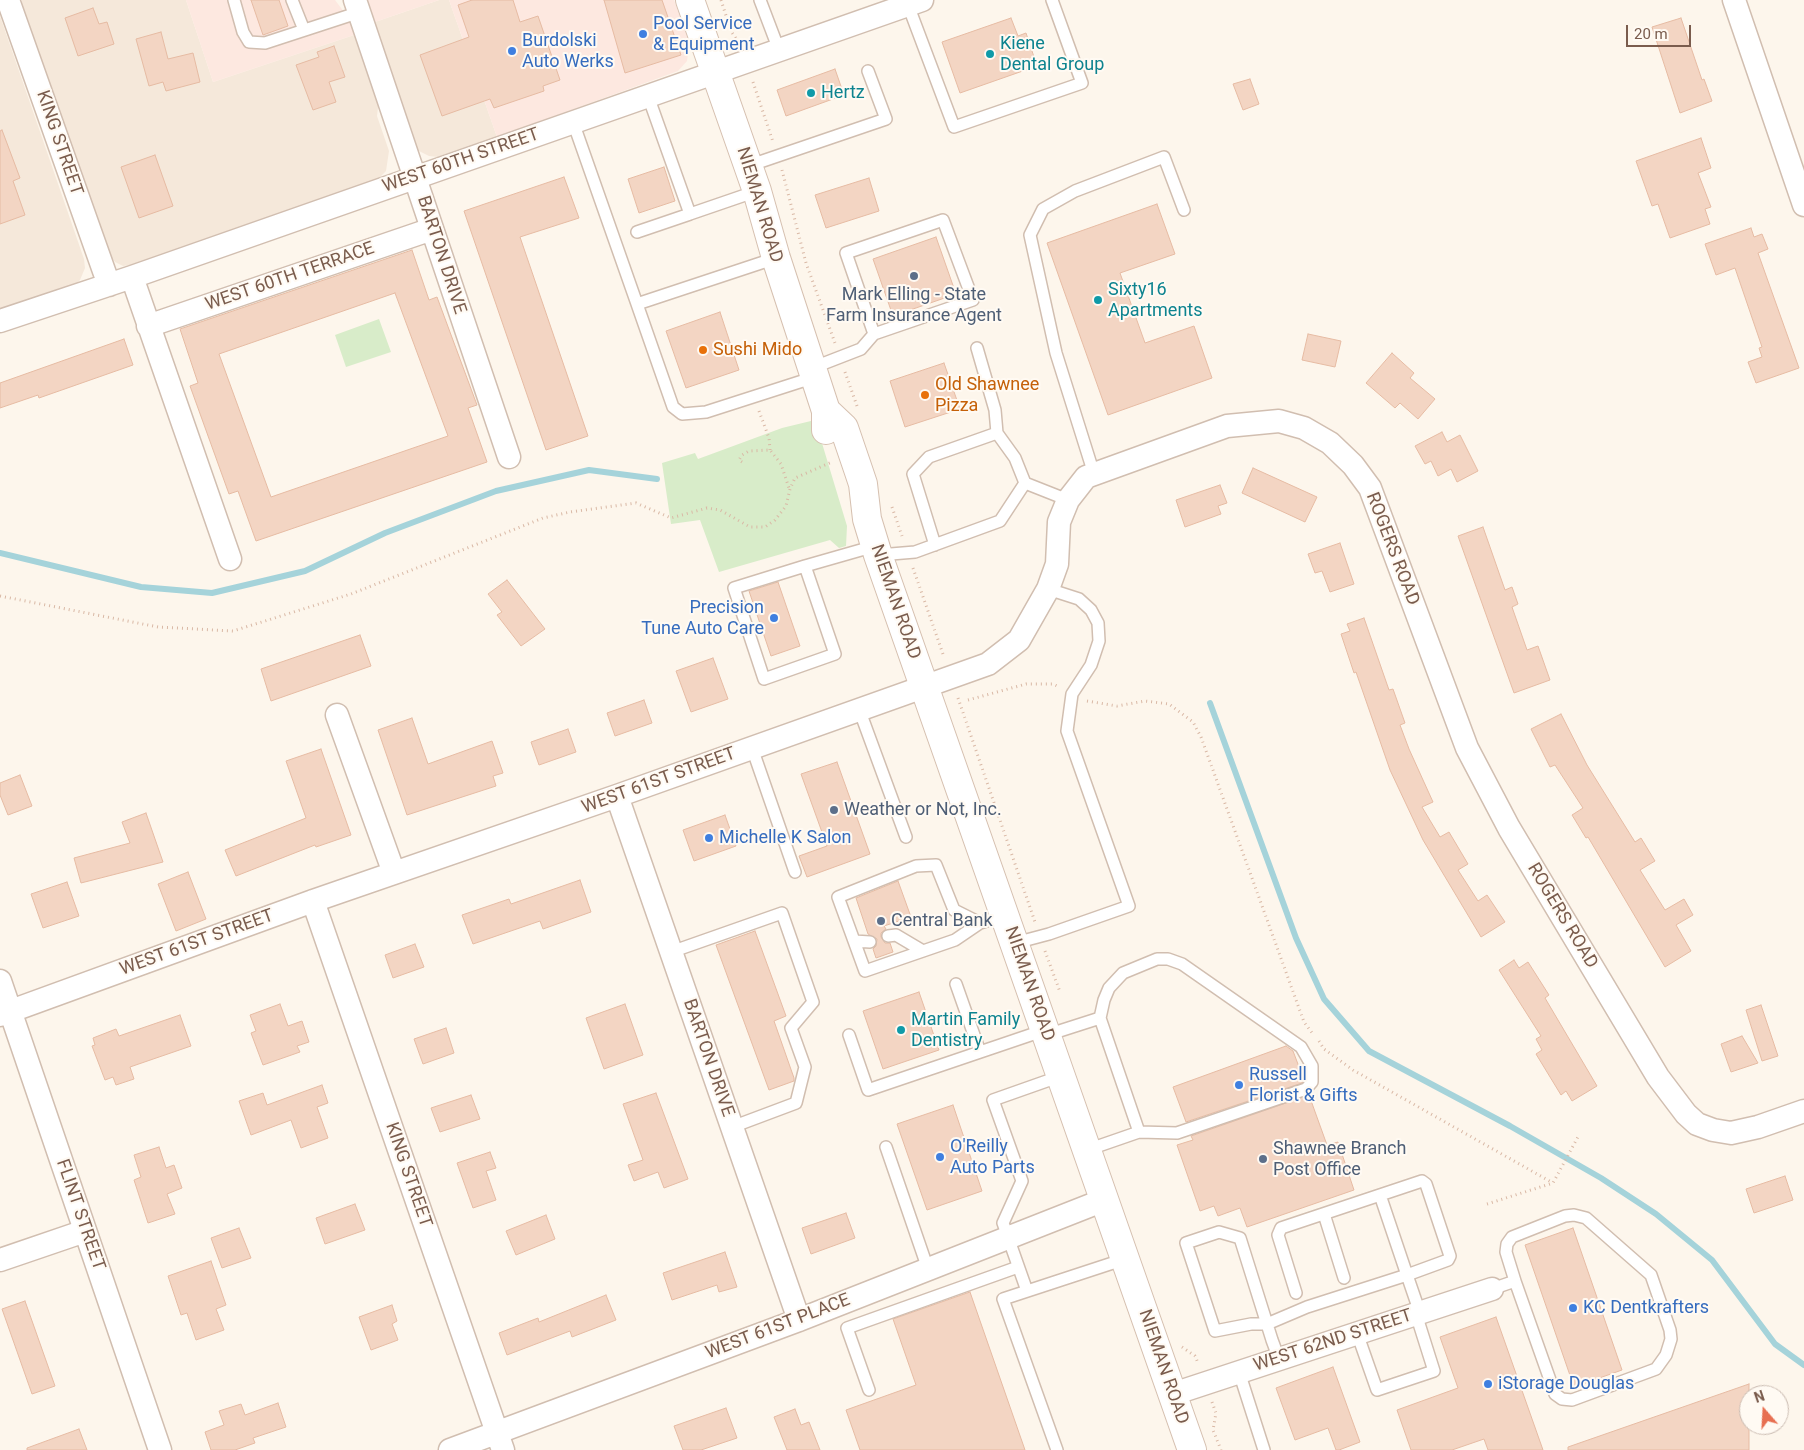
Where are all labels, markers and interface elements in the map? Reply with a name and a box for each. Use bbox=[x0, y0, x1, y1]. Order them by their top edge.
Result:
place label: Pool Service & Equipment bbox=[653, 13, 755, 56]
scale bar bbox=[1629, 15, 1694, 47]
text: 20 m bbox=[1634, 25, 1668, 43]
marker: Pool Service & Equipment bbox=[637, 28, 649, 40]
place label: Burdolski Auto Werks bbox=[522, 30, 614, 72]
place label: Kiene Dental Group bbox=[1000, 33, 1104, 76]
marker: Burdolski Auto Werks bbox=[506, 45, 518, 57]
marker: Kiene Dental Group bbox=[984, 48, 996, 60]
place label: Hertz bbox=[821, 82, 865, 104]
marker: Hertz bbox=[805, 87, 817, 99]
street label: KING STREET bbox=[31, 88, 87, 198]
street label: WEST 60TH STREET bbox=[380, 124, 542, 198]
street label: NIEMAN ROAD bbox=[731, 145, 787, 265]
street label: BARTON DRIVE bbox=[412, 193, 470, 317]
street label: WEST 60TH TERRACE bbox=[203, 238, 377, 316]
marker: Mark Elling - State Farm Insurance Agent bbox=[908, 270, 920, 282]
place label: Sixty16 Apartments bbox=[1108, 279, 1203, 322]
place label: Mark Elling - State Farm Insurance Agent bbox=[826, 284, 1002, 326]
marker: Sixty16 Apartments bbox=[1092, 294, 1104, 306]
place label: Sushi Mido bbox=[713, 339, 802, 361]
marker: Sushi Mido bbox=[697, 344, 709, 356]
place label: Old Shawnee Pizza bbox=[935, 374, 1039, 416]
marker: Old Shawnee Pizza bbox=[919, 389, 931, 401]
street label: ROGERS ROAD bbox=[1361, 490, 1423, 608]
street label: NIEMAN ROAD bbox=[865, 542, 925, 662]
place label: Precision Tune Auto Care bbox=[641, 597, 764, 640]
marker: Precision Tune Auto Care bbox=[768, 612, 780, 624]
street label: WEST 61ST STREET bbox=[579, 743, 739, 819]
place label: Weather or Not, Inc. bbox=[844, 799, 1002, 821]
marker: Weather or Not, Inc. bbox=[828, 804, 840, 816]
place label: Michelle K Salon bbox=[719, 827, 852, 849]
marker: Michelle K Salon bbox=[703, 832, 715, 844]
street label: ROGERS ROAD bbox=[1522, 859, 1602, 973]
street label: WEST 61ST STREET bbox=[117, 905, 277, 981]
place label: Central Bank bbox=[891, 910, 993, 932]
marker: Central Bank bbox=[875, 915, 887, 927]
street label: NIEMAN ROAD bbox=[999, 924, 1059, 1044]
street label: BARTON DRIVE bbox=[678, 996, 738, 1120]
place label: Martin Family Dentistry bbox=[911, 1009, 1020, 1052]
marker: Martin Family Dentistry bbox=[895, 1024, 907, 1036]
place label: Russell Florist & Gifts bbox=[1249, 1064, 1357, 1106]
marker: Russell Florist & Gifts bbox=[1233, 1079, 1245, 1091]
street label: KING STREET bbox=[380, 1120, 436, 1230]
place label: O'Reilly Auto Parts bbox=[950, 1136, 1035, 1178]
place label: Shawnee Branch Post Office bbox=[1273, 1138, 1406, 1180]
marker: O'Reilly Auto Parts bbox=[934, 1151, 946, 1163]
marker: Shawnee Branch Post Office bbox=[1257, 1153, 1269, 1165]
street label: FLINT STREET bbox=[51, 1157, 109, 1273]
street label: WEST 61ST PLACE bbox=[703, 1289, 853, 1365]
place label: KC Dentkrafters bbox=[1583, 1297, 1709, 1319]
marker: KC Dentkrafters bbox=[1567, 1302, 1579, 1314]
street label: WEST 62ND STREET bbox=[1251, 1305, 1415, 1377]
street label: NIEMAN ROAD bbox=[1133, 1307, 1193, 1427]
place label: iStorage Douglas bbox=[1498, 1373, 1634, 1395]
marker: iStorage Douglas bbox=[1482, 1378, 1494, 1390]
north arrow bbox=[1739, 1385, 1789, 1435]
text: N bbox=[1752, 1388, 1767, 1406]

